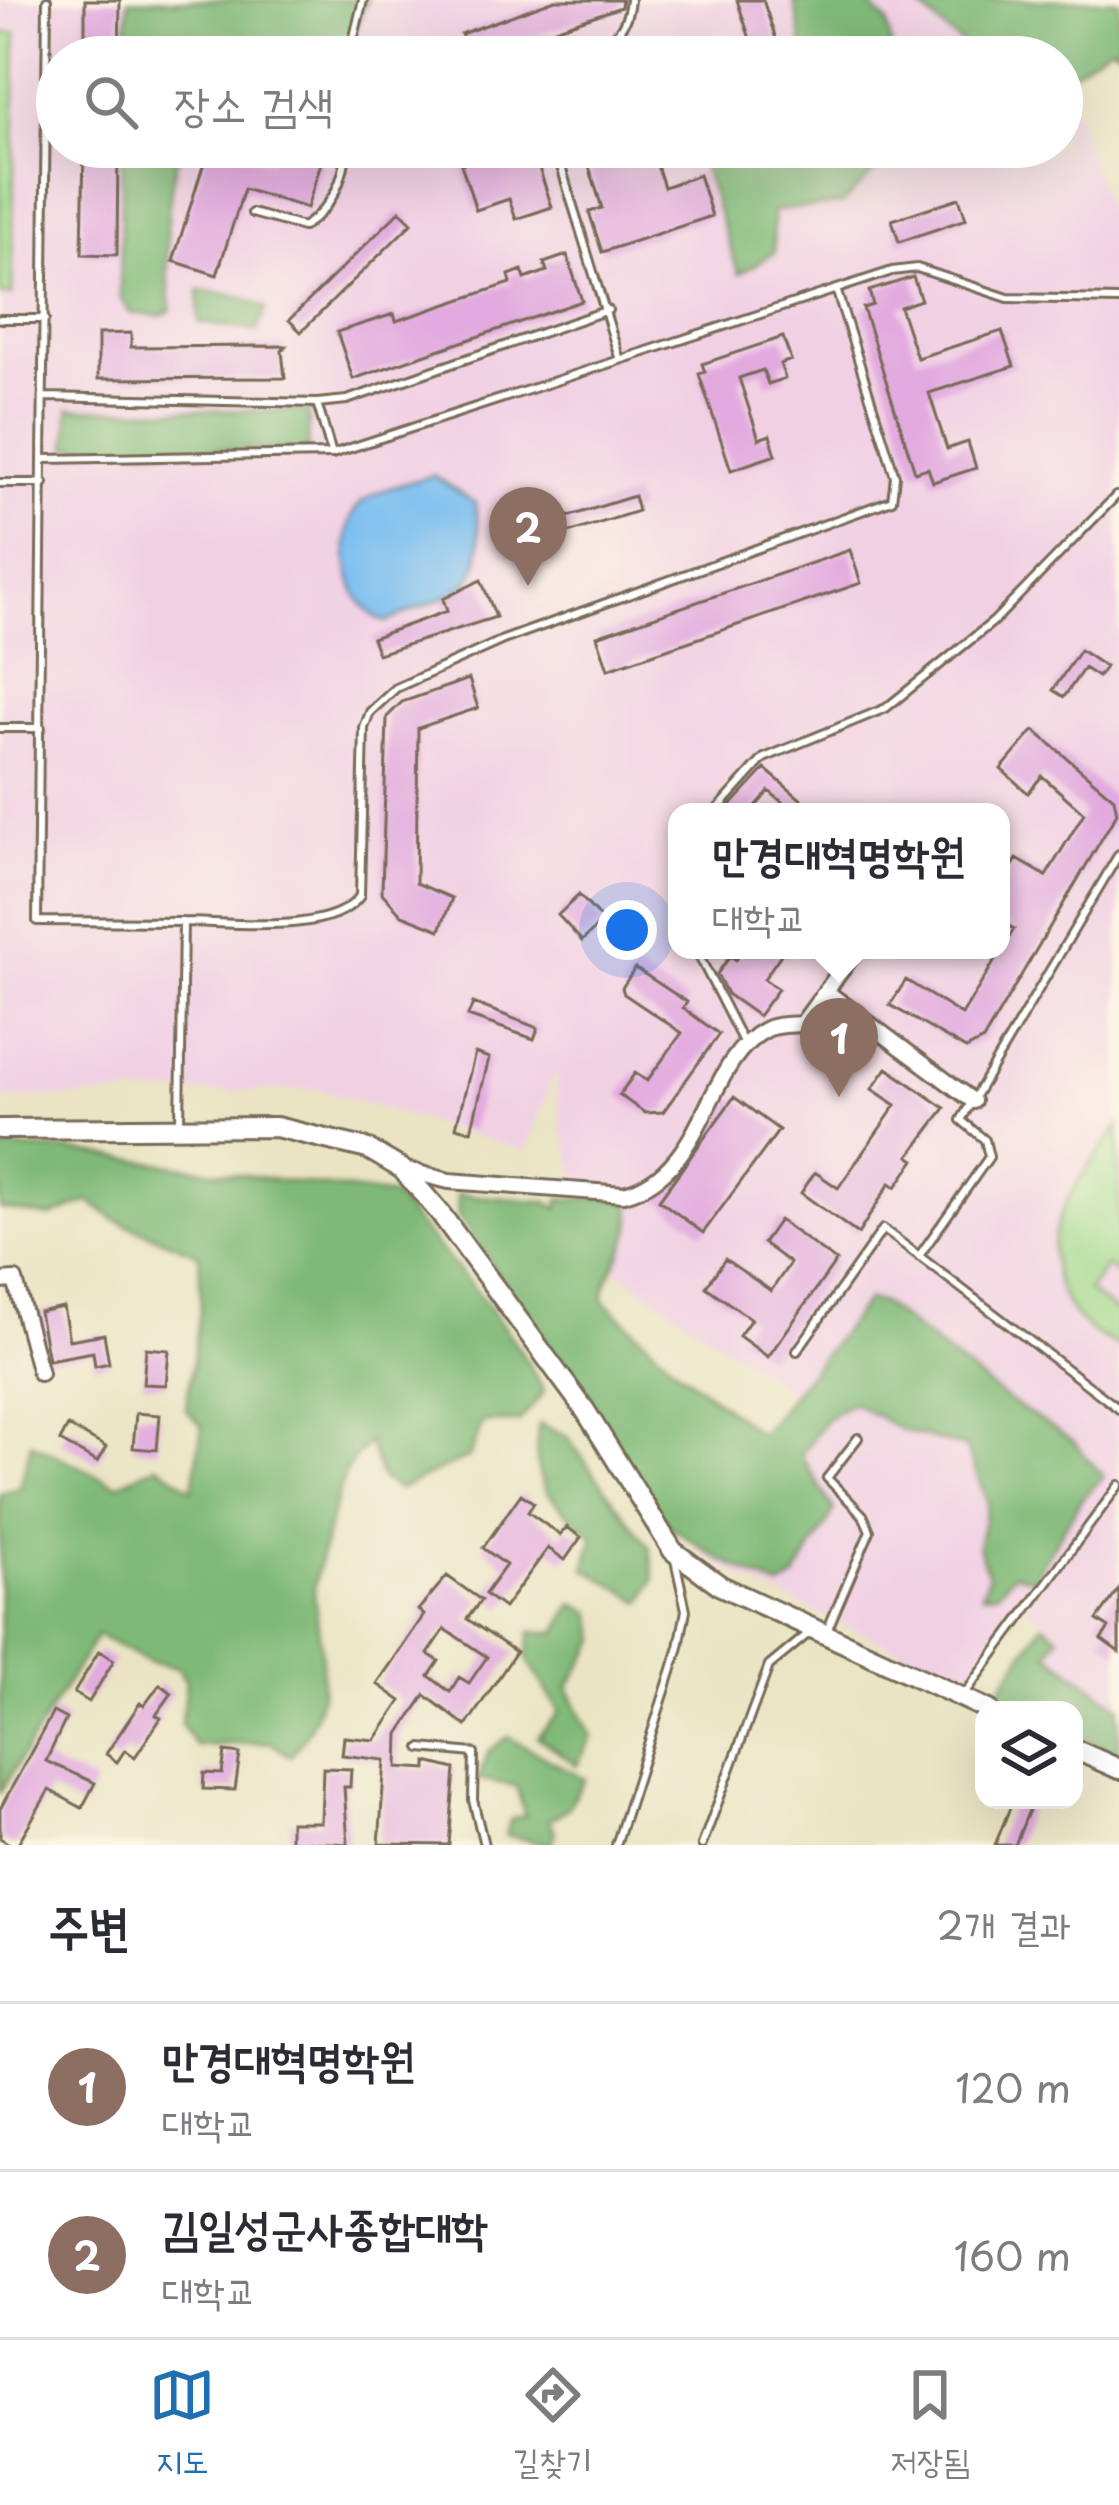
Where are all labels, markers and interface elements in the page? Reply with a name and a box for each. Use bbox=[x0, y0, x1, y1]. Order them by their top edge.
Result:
search box bbox=[36, 36, 1083, 168]
text: 장소 검색 bbox=[174, 68, 333, 136]
icon: search bbox=[78, 69, 144, 135]
pin: 2 bbox=[489, 487, 567, 586]
popup bbox=[668, 803, 1010, 959]
text: 만경대혁명학원 bbox=[712, 818, 966, 886]
text: 대학교 bbox=[712, 886, 806, 945]
your location bbox=[597, 900, 657, 960]
pin: 1 bbox=[800, 998, 878, 1097]
map controls bbox=[975, 1701, 1083, 1809]
button: layers bbox=[975, 1701, 1083, 1809]
text: 주변 bbox=[48, 1885, 130, 1962]
text: 2개 결과 bbox=[937, 1894, 1071, 1953]
text: 만경대혁명학원 bbox=[162, 2023, 415, 2091]
text: 1 bbox=[78, 2057, 96, 2116]
text: 120 m bbox=[955, 2057, 1071, 2116]
text: 대학교 bbox=[162, 2091, 256, 2150]
text: 김일성군사종합대학 bbox=[162, 2191, 488, 2259]
text: 2 bbox=[73, 2225, 101, 2284]
text: 160 m bbox=[954, 2225, 1071, 2284]
text: 대학교 bbox=[162, 2259, 256, 2318]
tab: 지도 bbox=[149, 2362, 215, 2484]
tab: 길찾기 bbox=[513, 2362, 592, 2484]
tab: 저장됨 bbox=[890, 2362, 970, 2484]

